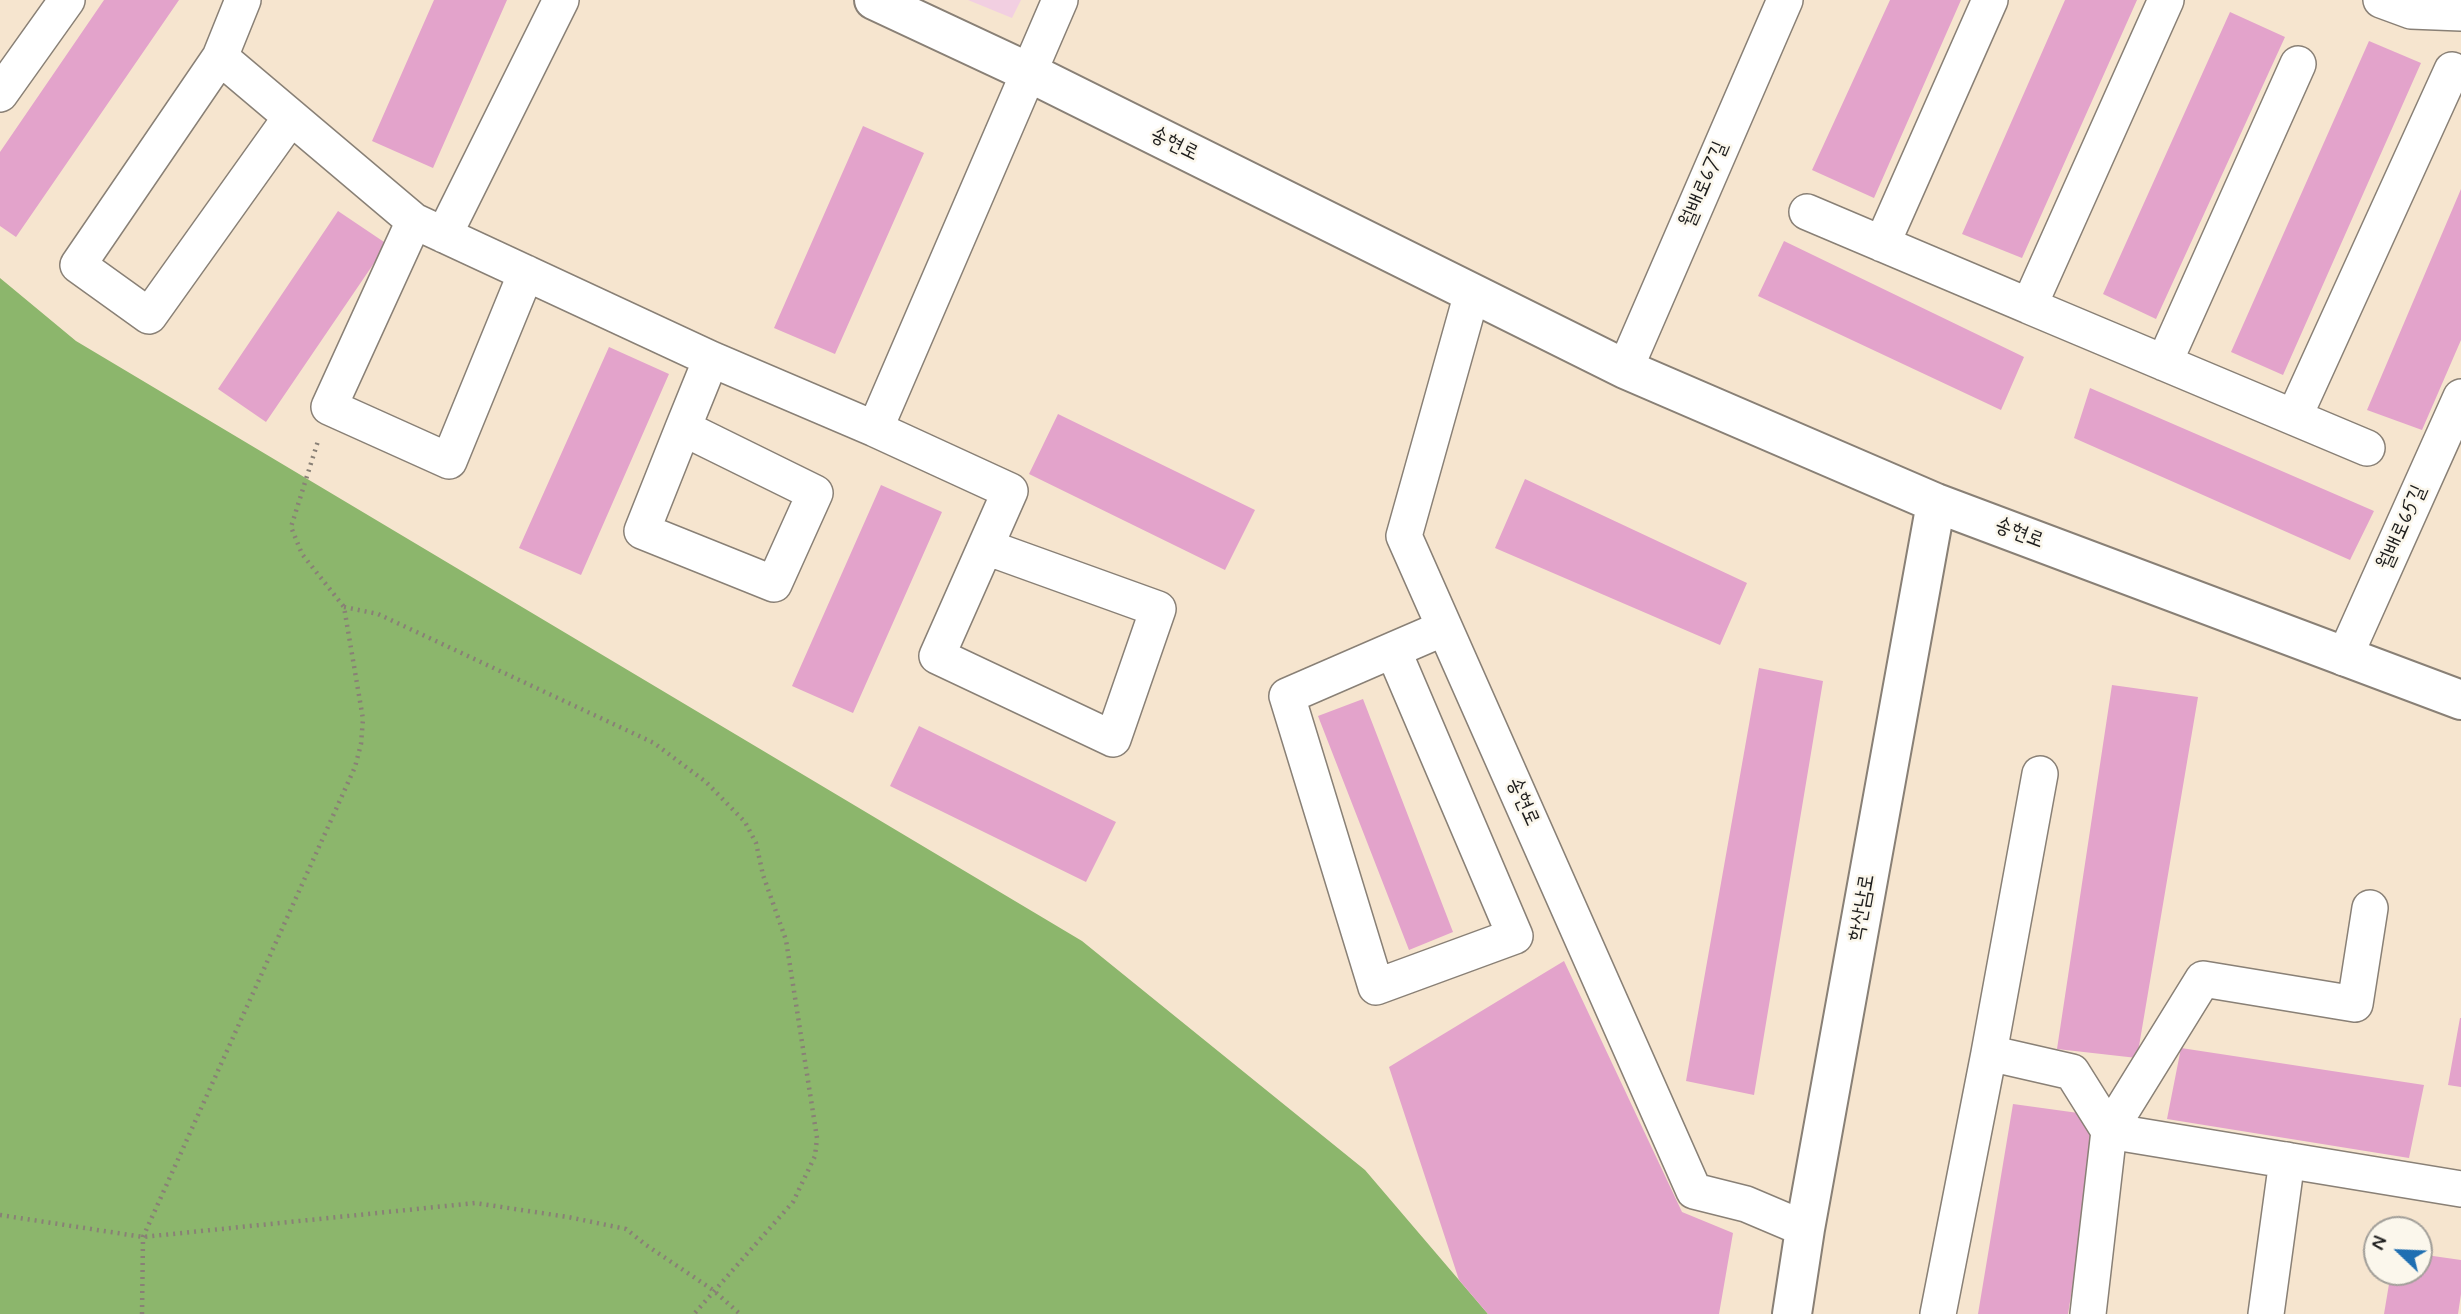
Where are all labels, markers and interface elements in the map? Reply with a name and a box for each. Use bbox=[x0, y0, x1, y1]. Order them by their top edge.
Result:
street label: 송현로 bbox=[1146, 123, 1202, 167]
street label: 월배로67길 bbox=[1676, 138, 1734, 232]
street label: 월배로65길 bbox=[2373, 482, 2433, 574]
street label: 송현로 bbox=[1991, 513, 2047, 555]
street label: 송현로 bbox=[1500, 774, 1544, 830]
street label: 학산남로 bbox=[1845, 873, 1881, 943]
north arrow bbox=[2363, 1216, 2433, 1286]
text: N bbox=[2366, 1233, 2394, 1254]

